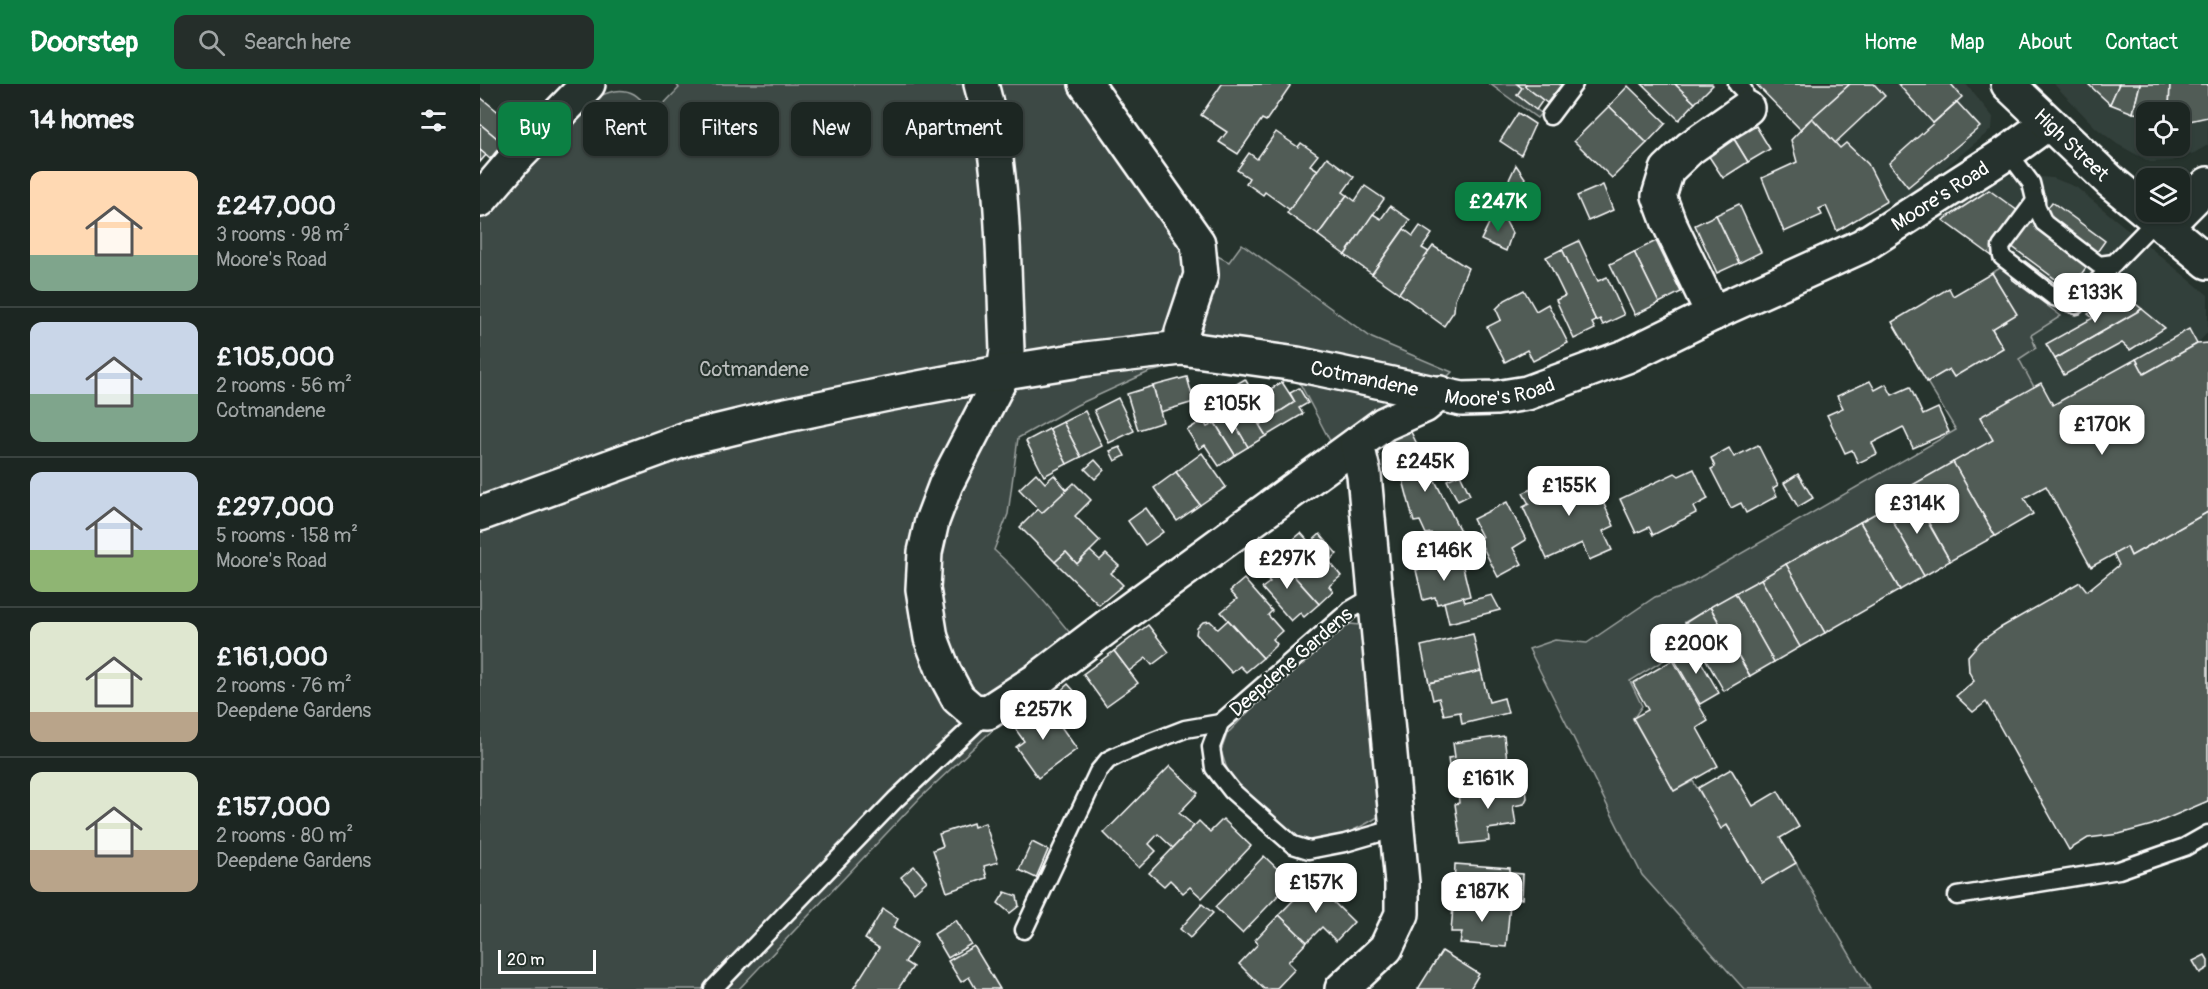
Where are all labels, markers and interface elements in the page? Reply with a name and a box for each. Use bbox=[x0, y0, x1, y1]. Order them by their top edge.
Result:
search box bbox=[174, 15, 594, 69]
text: Doorstep bbox=[30, 25, 138, 60]
icon: search bbox=[195, 26, 228, 59]
text: Search here bbox=[243, 28, 351, 56]
text: Home bbox=[1864, 29, 1917, 56]
text: Map bbox=[1950, 29, 1985, 56]
text: About bbox=[2018, 29, 2072, 56]
text: Contact bbox=[2105, 29, 2178, 56]
chip: Buy bbox=[498, 102, 571, 156]
chip: Rent bbox=[583, 102, 668, 156]
chip: Filters bbox=[680, 102, 779, 156]
chip: New bbox=[791, 102, 871, 156]
chip: Apartment bbox=[883, 102, 1023, 156]
map controls bbox=[2136, 102, 2190, 222]
button: locate bbox=[2136, 102, 2190, 156]
street label: High Street bbox=[2029, 103, 2115, 187]
text: 14 homes bbox=[30, 104, 134, 136]
icon: filters bbox=[417, 104, 450, 137]
street label: Moore's Road bbox=[1886, 155, 1994, 236]
button: layers bbox=[2136, 168, 2190, 222]
pin: £247K bbox=[1456, 182, 1540, 233]
text: £247K bbox=[1469, 189, 1527, 214]
text: £247,000 bbox=[216, 190, 336, 222]
icon: home bbox=[78, 195, 150, 267]
text: 3 rooms · 98 m² bbox=[216, 222, 350, 247]
text: Moore's Road bbox=[216, 247, 327, 272]
pin: £133K bbox=[2053, 273, 2137, 324]
text: £133K bbox=[2067, 280, 2123, 305]
text: £105,000 bbox=[216, 341, 335, 373]
icon: home bbox=[78, 346, 150, 418]
street label: Cotmandene bbox=[1308, 355, 1421, 402]
park label: Cotmandene bbox=[699, 357, 809, 382]
street label: Moore's Road bbox=[1442, 371, 1558, 412]
text: 2 rooms · 56 m² bbox=[216, 373, 352, 398]
pin: £105K bbox=[1190, 384, 1274, 435]
text: £105K bbox=[1203, 391, 1261, 416]
text: Cotmandene bbox=[216, 398, 326, 423]
pin: £170K bbox=[2060, 405, 2144, 456]
text: £170K bbox=[2074, 412, 2130, 437]
pin: £245K bbox=[1383, 442, 1467, 493]
text: £245K bbox=[1396, 449, 1454, 474]
pin: £155K bbox=[1527, 466, 1611, 517]
text: £155K bbox=[1542, 473, 1596, 498]
pin: £314K bbox=[1875, 484, 1959, 535]
text: £297,000 bbox=[216, 491, 334, 523]
text: £314K bbox=[1889, 491, 1945, 516]
icon: home bbox=[78, 496, 150, 568]
text: 5 rooms · 158 m² bbox=[216, 523, 358, 548]
pin: £146K bbox=[1402, 531, 1486, 582]
text: £146K bbox=[1416, 538, 1472, 563]
pin: £297K bbox=[1245, 539, 1329, 590]
text: £297K bbox=[1259, 546, 1315, 571]
text: Moore's Road bbox=[216, 548, 327, 573]
street label: Deepdene Gardens bbox=[1224, 602, 1358, 722]
pin: £200K bbox=[1654, 624, 1738, 675]
text: £200K bbox=[1664, 631, 1728, 656]
text: £161,000 bbox=[216, 641, 328, 673]
icon: home bbox=[78, 646, 150, 718]
text: 2 rooms · 76 m² bbox=[216, 673, 352, 698]
pin: £257K bbox=[1001, 690, 1085, 741]
text: £257K bbox=[1014, 697, 1072, 722]
text: Deepdene Gardens bbox=[216, 698, 371, 723]
pin: £161K bbox=[1446, 759, 1530, 810]
text: £161K bbox=[1462, 766, 1514, 791]
text: £157,000 bbox=[216, 791, 331, 823]
icon: home bbox=[78, 796, 150, 868]
text: 2 rooms · 80 m² bbox=[216, 823, 353, 848]
text: Deepdene Gardens bbox=[216, 848, 371, 873]
pin: £157K bbox=[1274, 863, 1358, 914]
text: £157K bbox=[1289, 870, 1343, 895]
pin: £187K bbox=[1440, 872, 1524, 923]
text: £187K bbox=[1455, 879, 1509, 904]
scale bar bbox=[498, 947, 596, 974]
text: 20 m bbox=[507, 950, 545, 970]

